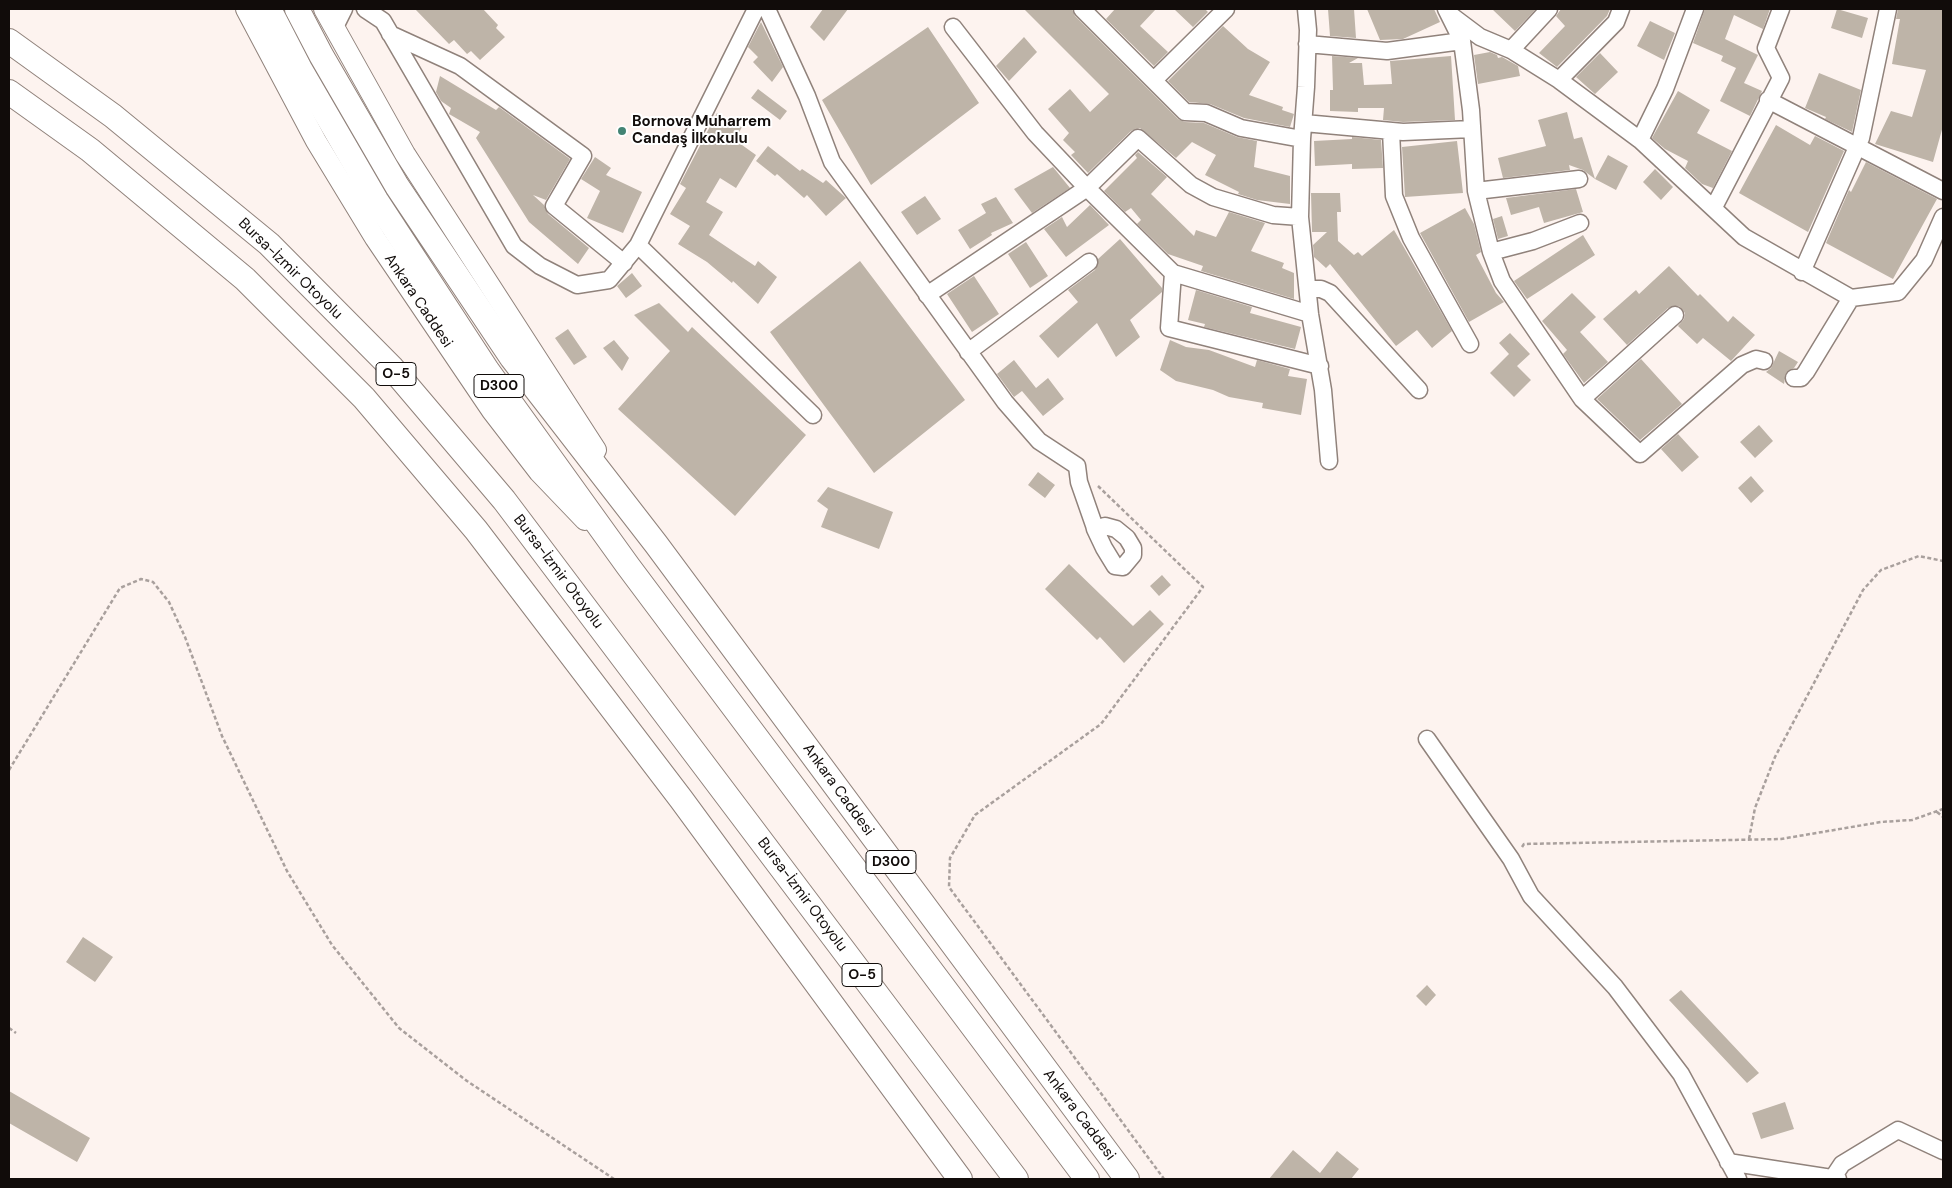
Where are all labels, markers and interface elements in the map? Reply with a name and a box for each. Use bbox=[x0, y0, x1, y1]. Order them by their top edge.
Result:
place label: Bornova Muharrem Candaş İlkokulu bbox=[632, 113, 771, 148]
marker: Bornova Muharrem Candaş İlkokulu bbox=[616, 125, 628, 137]
street label: Bursa-İzmir Otoyolu bbox=[234, 215, 346, 323]
street label: Ankara Caddesi bbox=[380, 251, 456, 351]
road number: O-5 bbox=[376, 362, 416, 386]
road number: D300 bbox=[474, 374, 524, 398]
street label: Bursa-İzmir Otoyolu bbox=[509, 512, 607, 632]
street label: Ankara Caddesi bbox=[799, 740, 877, 840]
street label: Bursa-İzmir Otoyolu bbox=[753, 835, 851, 955]
road number: D300 bbox=[866, 850, 916, 874]
road number: O-5 bbox=[842, 964, 882, 986]
street label: Ankara Caddesi bbox=[1039, 1066, 1119, 1164]

